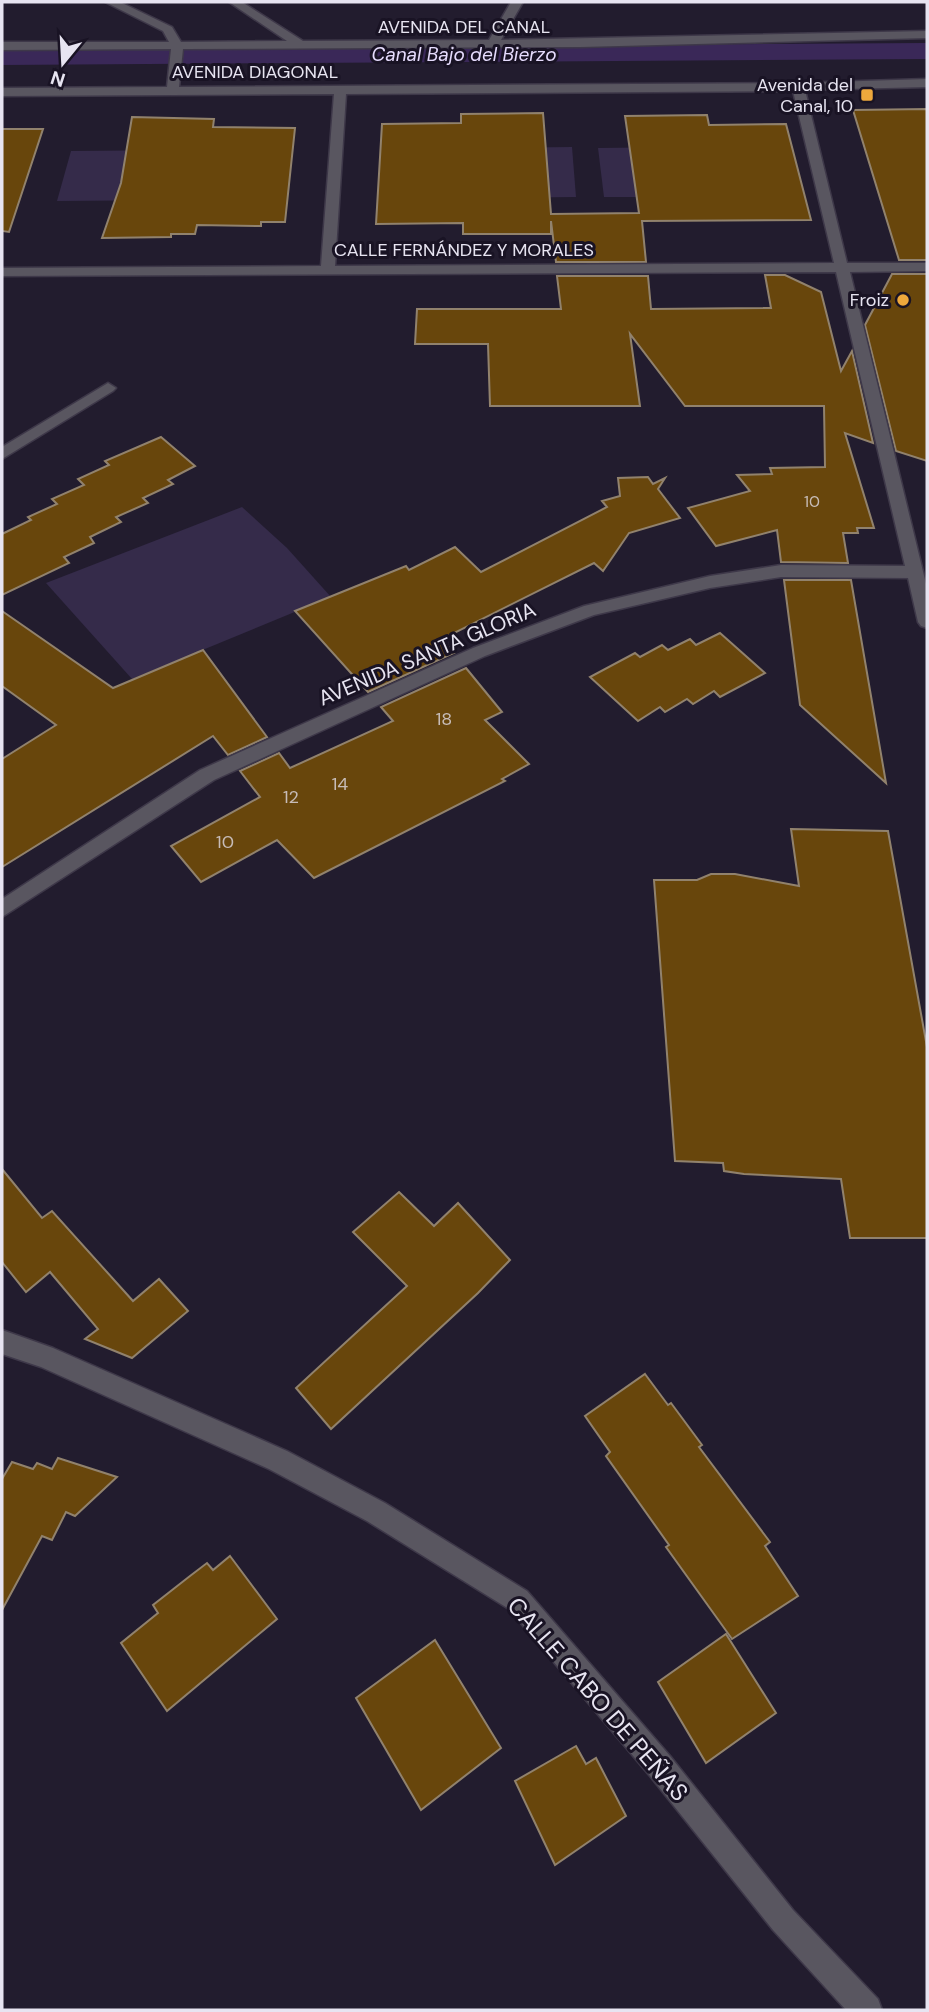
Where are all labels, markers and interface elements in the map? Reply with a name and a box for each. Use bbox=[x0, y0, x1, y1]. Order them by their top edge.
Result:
street label: AVENIDA DEL CANAL bbox=[378, 15, 550, 39]
north arrow bbox=[28, 28, 98, 98]
water label: Canal Bajo del Bierzo bbox=[372, 42, 556, 67]
street label: AVENIDA DIAGONAL bbox=[172, 60, 338, 84]
text: N bbox=[47, 65, 68, 93]
place label: Avenida del Canal, 10 bbox=[757, 73, 853, 118]
marker: Avenida del Canal, 10 bbox=[859, 87, 875, 103]
street label: CALLE FERNÁNDEZ Y MORALES bbox=[334, 238, 594, 262]
place label: Froiz bbox=[850, 288, 889, 312]
marker: Froiz bbox=[895, 292, 911, 308]
house number: 10 bbox=[804, 491, 820, 512]
street label: AVENIDA SANTA GLORIA bbox=[314, 595, 540, 713]
house number: 18 bbox=[436, 707, 452, 731]
house number: 14 bbox=[332, 772, 348, 796]
house number: 12 bbox=[283, 785, 299, 809]
house number: 10 bbox=[216, 830, 234, 854]
street label: CALLE CABO DE PEÑAS bbox=[501, 1591, 695, 1807]

